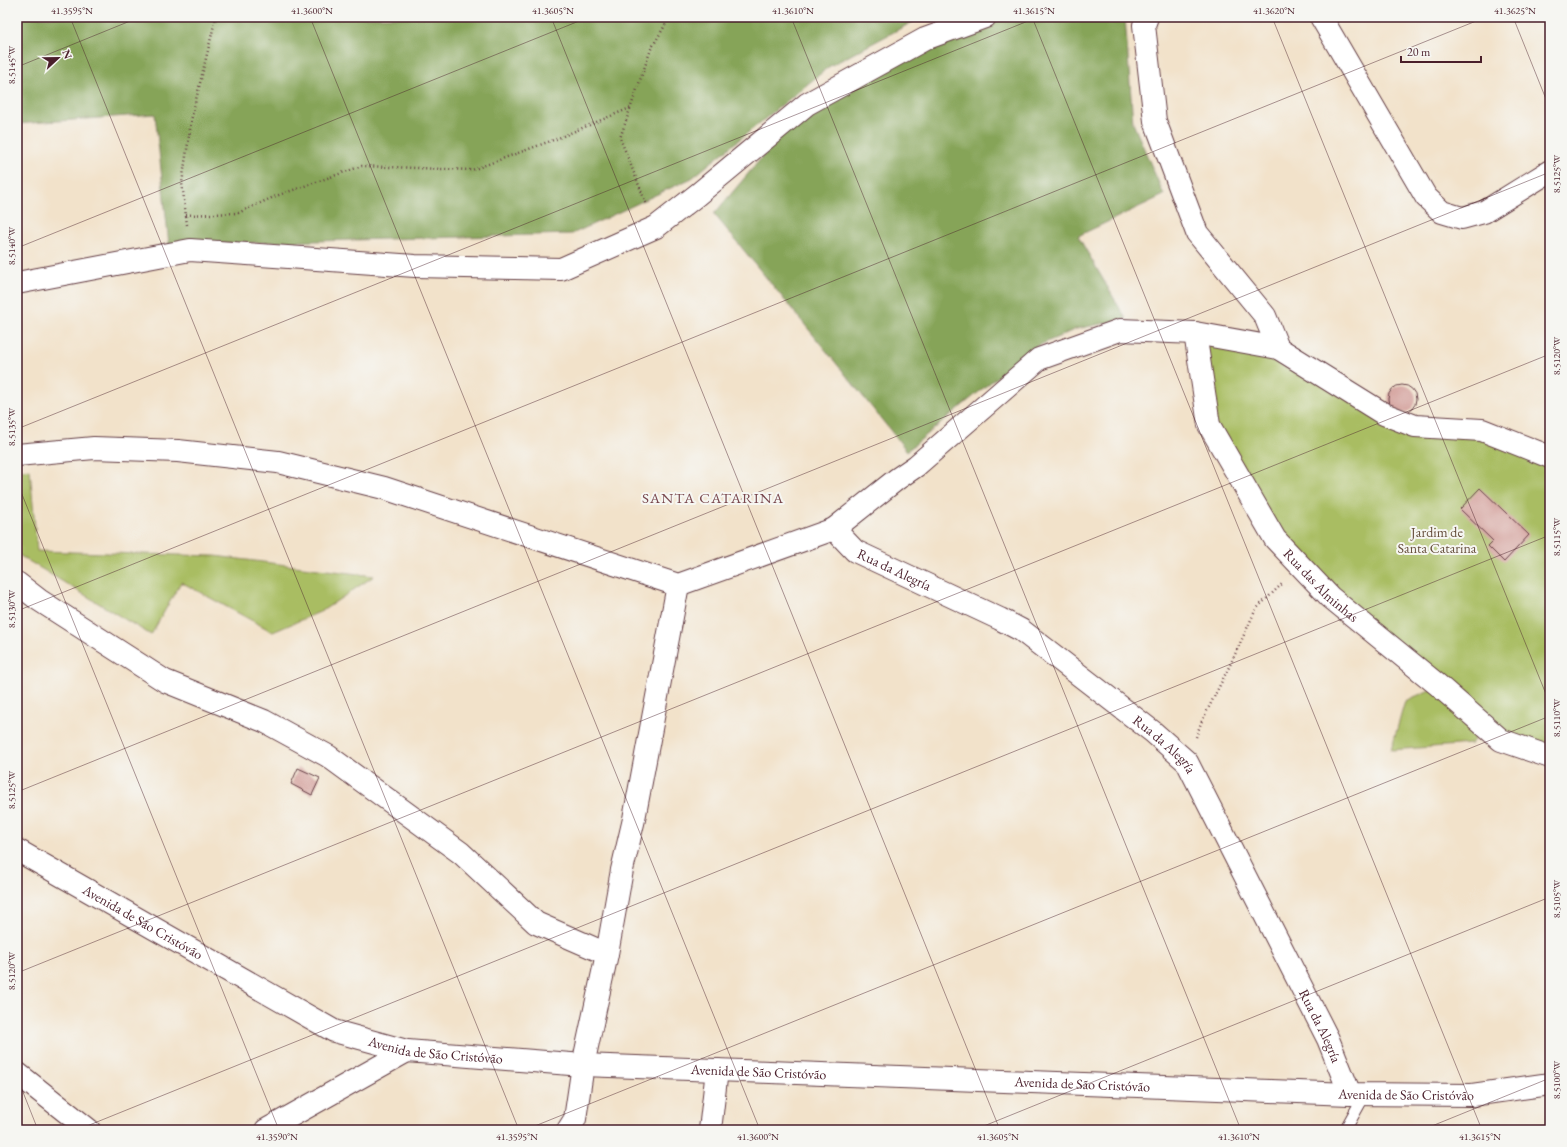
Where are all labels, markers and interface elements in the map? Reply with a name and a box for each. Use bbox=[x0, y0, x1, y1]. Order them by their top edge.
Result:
text: 41.3595°N bbox=[51, 4, 93, 17]
text: 41.3600°N bbox=[291, 4, 333, 17]
text: 41.3605°N bbox=[532, 4, 574, 17]
text: 41.3610°N bbox=[772, 4, 814, 17]
text: 41.3615°N bbox=[1013, 4, 1055, 17]
text: 41.3620°N bbox=[1253, 4, 1295, 17]
text: 41.3625°N bbox=[1494, 4, 1536, 17]
north arrow bbox=[38, 38, 78, 78]
scale bar bbox=[1401, 38, 1481, 64]
text: 20 m bbox=[1407, 44, 1431, 60]
text: 8.5145°W bbox=[5, 45, 18, 84]
text: N bbox=[59, 48, 75, 61]
text: 8.5125°W bbox=[1550, 154, 1563, 193]
text: 8.5140°W bbox=[5, 226, 18, 265]
text: 8.5120°W bbox=[1550, 336, 1563, 375]
text: 8.5135°W bbox=[5, 407, 18, 446]
district label: SANTA CATARINA bbox=[642, 488, 784, 507]
text: 8.5115°W bbox=[1550, 517, 1563, 556]
park label: Jardim de Santa Catarina bbox=[1398, 523, 1477, 557]
street label: Rua da Alegría bbox=[855, 544, 935, 595]
street label: Rua das Alminhas bbox=[1280, 545, 1363, 626]
text: 8.5130°W bbox=[5, 589, 18, 628]
text: 8.5110°W bbox=[1550, 698, 1563, 737]
street label: Rua da Alegría bbox=[1129, 711, 1200, 777]
text: 8.5125°W bbox=[5, 770, 18, 809]
text: 8.5105°W bbox=[1550, 879, 1563, 918]
street label: Avenida de São Cristóvão bbox=[79, 880, 206, 963]
text: 8.5120°W bbox=[5, 951, 18, 990]
street label: Rua da Alegría bbox=[1295, 986, 1346, 1066]
street label: Avenida de São Cristóvão bbox=[365, 1032, 504, 1068]
street label: Avenida de São Cristóvão bbox=[689, 1060, 827, 1083]
text: 8.5100°W bbox=[1550, 1060, 1563, 1099]
street label: Avenida de São Cristóvão bbox=[1013, 1072, 1151, 1095]
street label: Avenida de São Cristóvão bbox=[1337, 1085, 1474, 1104]
text: 41.3590°N bbox=[256, 1130, 298, 1143]
text: 41.3595°N bbox=[496, 1130, 538, 1143]
text: 41.3600°N bbox=[737, 1130, 779, 1143]
text: 41.3605°N bbox=[977, 1130, 1019, 1143]
text: 41.3610°N bbox=[1218, 1130, 1260, 1143]
text: 41.3615°N bbox=[1459, 1130, 1501, 1143]

